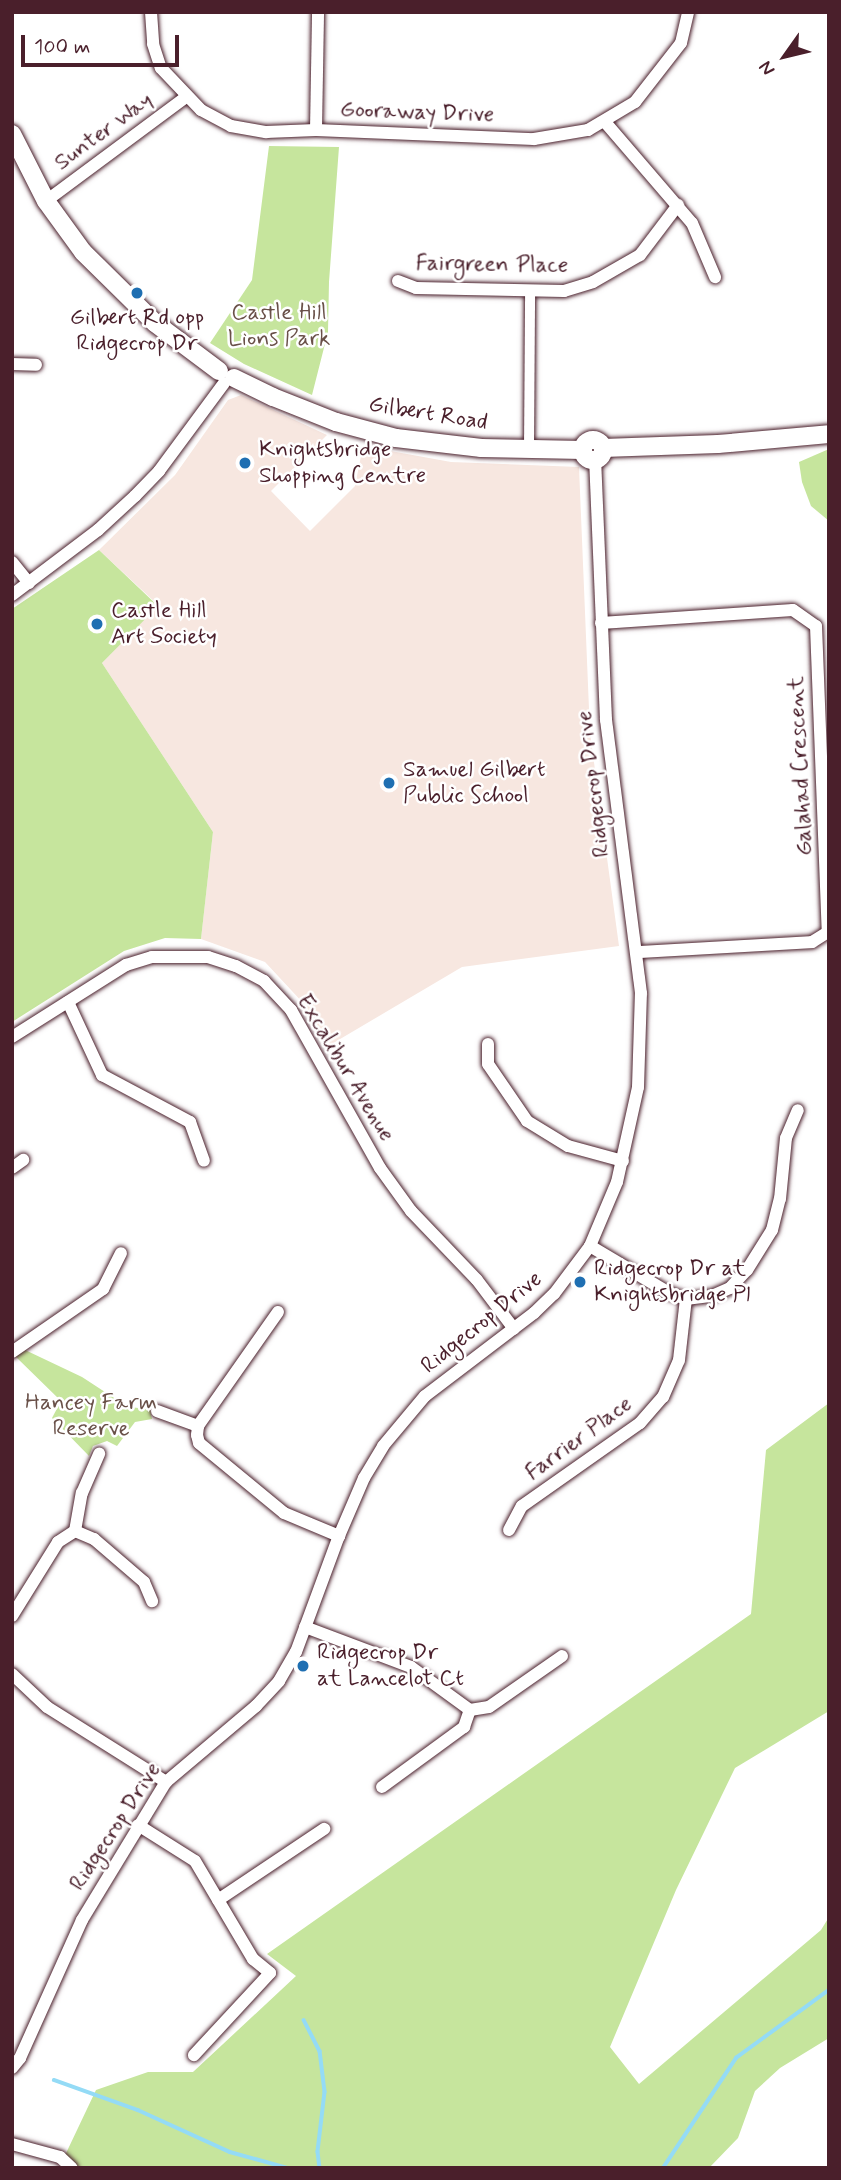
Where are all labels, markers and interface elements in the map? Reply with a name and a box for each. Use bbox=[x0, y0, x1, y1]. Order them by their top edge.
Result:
scale bar bbox=[24, 21, 182, 65]
north arrow bbox=[750, 21, 820, 91]
text: 100 m bbox=[34, 33, 90, 61]
text: N bbox=[753, 56, 781, 80]
street label: Sunter Way bbox=[48, 86, 160, 178]
street label: Gooraway Drive bbox=[340, 97, 494, 129]
street label: Fairgreen Place bbox=[417, 250, 567, 280]
marker: Gilbert Rd opp Ridgecrop Dr bbox=[129, 285, 145, 301]
park label: Castle Hill Lions Park bbox=[228, 299, 330, 353]
place label: Gilbert Rd opp Ridgecrop Dr bbox=[70, 304, 204, 358]
street label: Gilbert Road bbox=[367, 391, 489, 437]
place label: Knightsbridge Shopping Centre bbox=[259, 436, 422, 490]
marker: Knightsbridge Shopping Centre bbox=[237, 455, 253, 471]
place label: Castle Hill Art Society bbox=[111, 597, 221, 651]
marker: Castle Hill Art Society bbox=[89, 616, 105, 632]
street label: Galahad Crescent bbox=[783, 679, 819, 853]
street label: Ridgecrop Drive bbox=[571, 710, 617, 858]
place label: Samuel Gilbert Public School bbox=[403, 756, 546, 810]
marker: Samuel Gilbert Public School bbox=[381, 775, 397, 791]
street label: Excalibur Avenue bbox=[289, 987, 401, 1149]
place label: Ridgecrop Dr at Knightsbridge Pl bbox=[594, 1255, 752, 1309]
street label: Ridgecrop Drive bbox=[417, 1266, 547, 1380]
marker: Ridgecrop Dr at Knightsbridge Pl bbox=[572, 1274, 588, 1290]
park label: Hancey Farm Reserve bbox=[24, 1389, 158, 1443]
street label: Farrier Place bbox=[520, 1391, 638, 1487]
place label: Ridgecrop Dr at Lancelot Ct bbox=[317, 1639, 459, 1693]
marker: Ridgecrop Dr at Lancelot Ct bbox=[295, 1658, 311, 1674]
street label: Ridgecrop Drive bbox=[65, 1758, 167, 1896]

